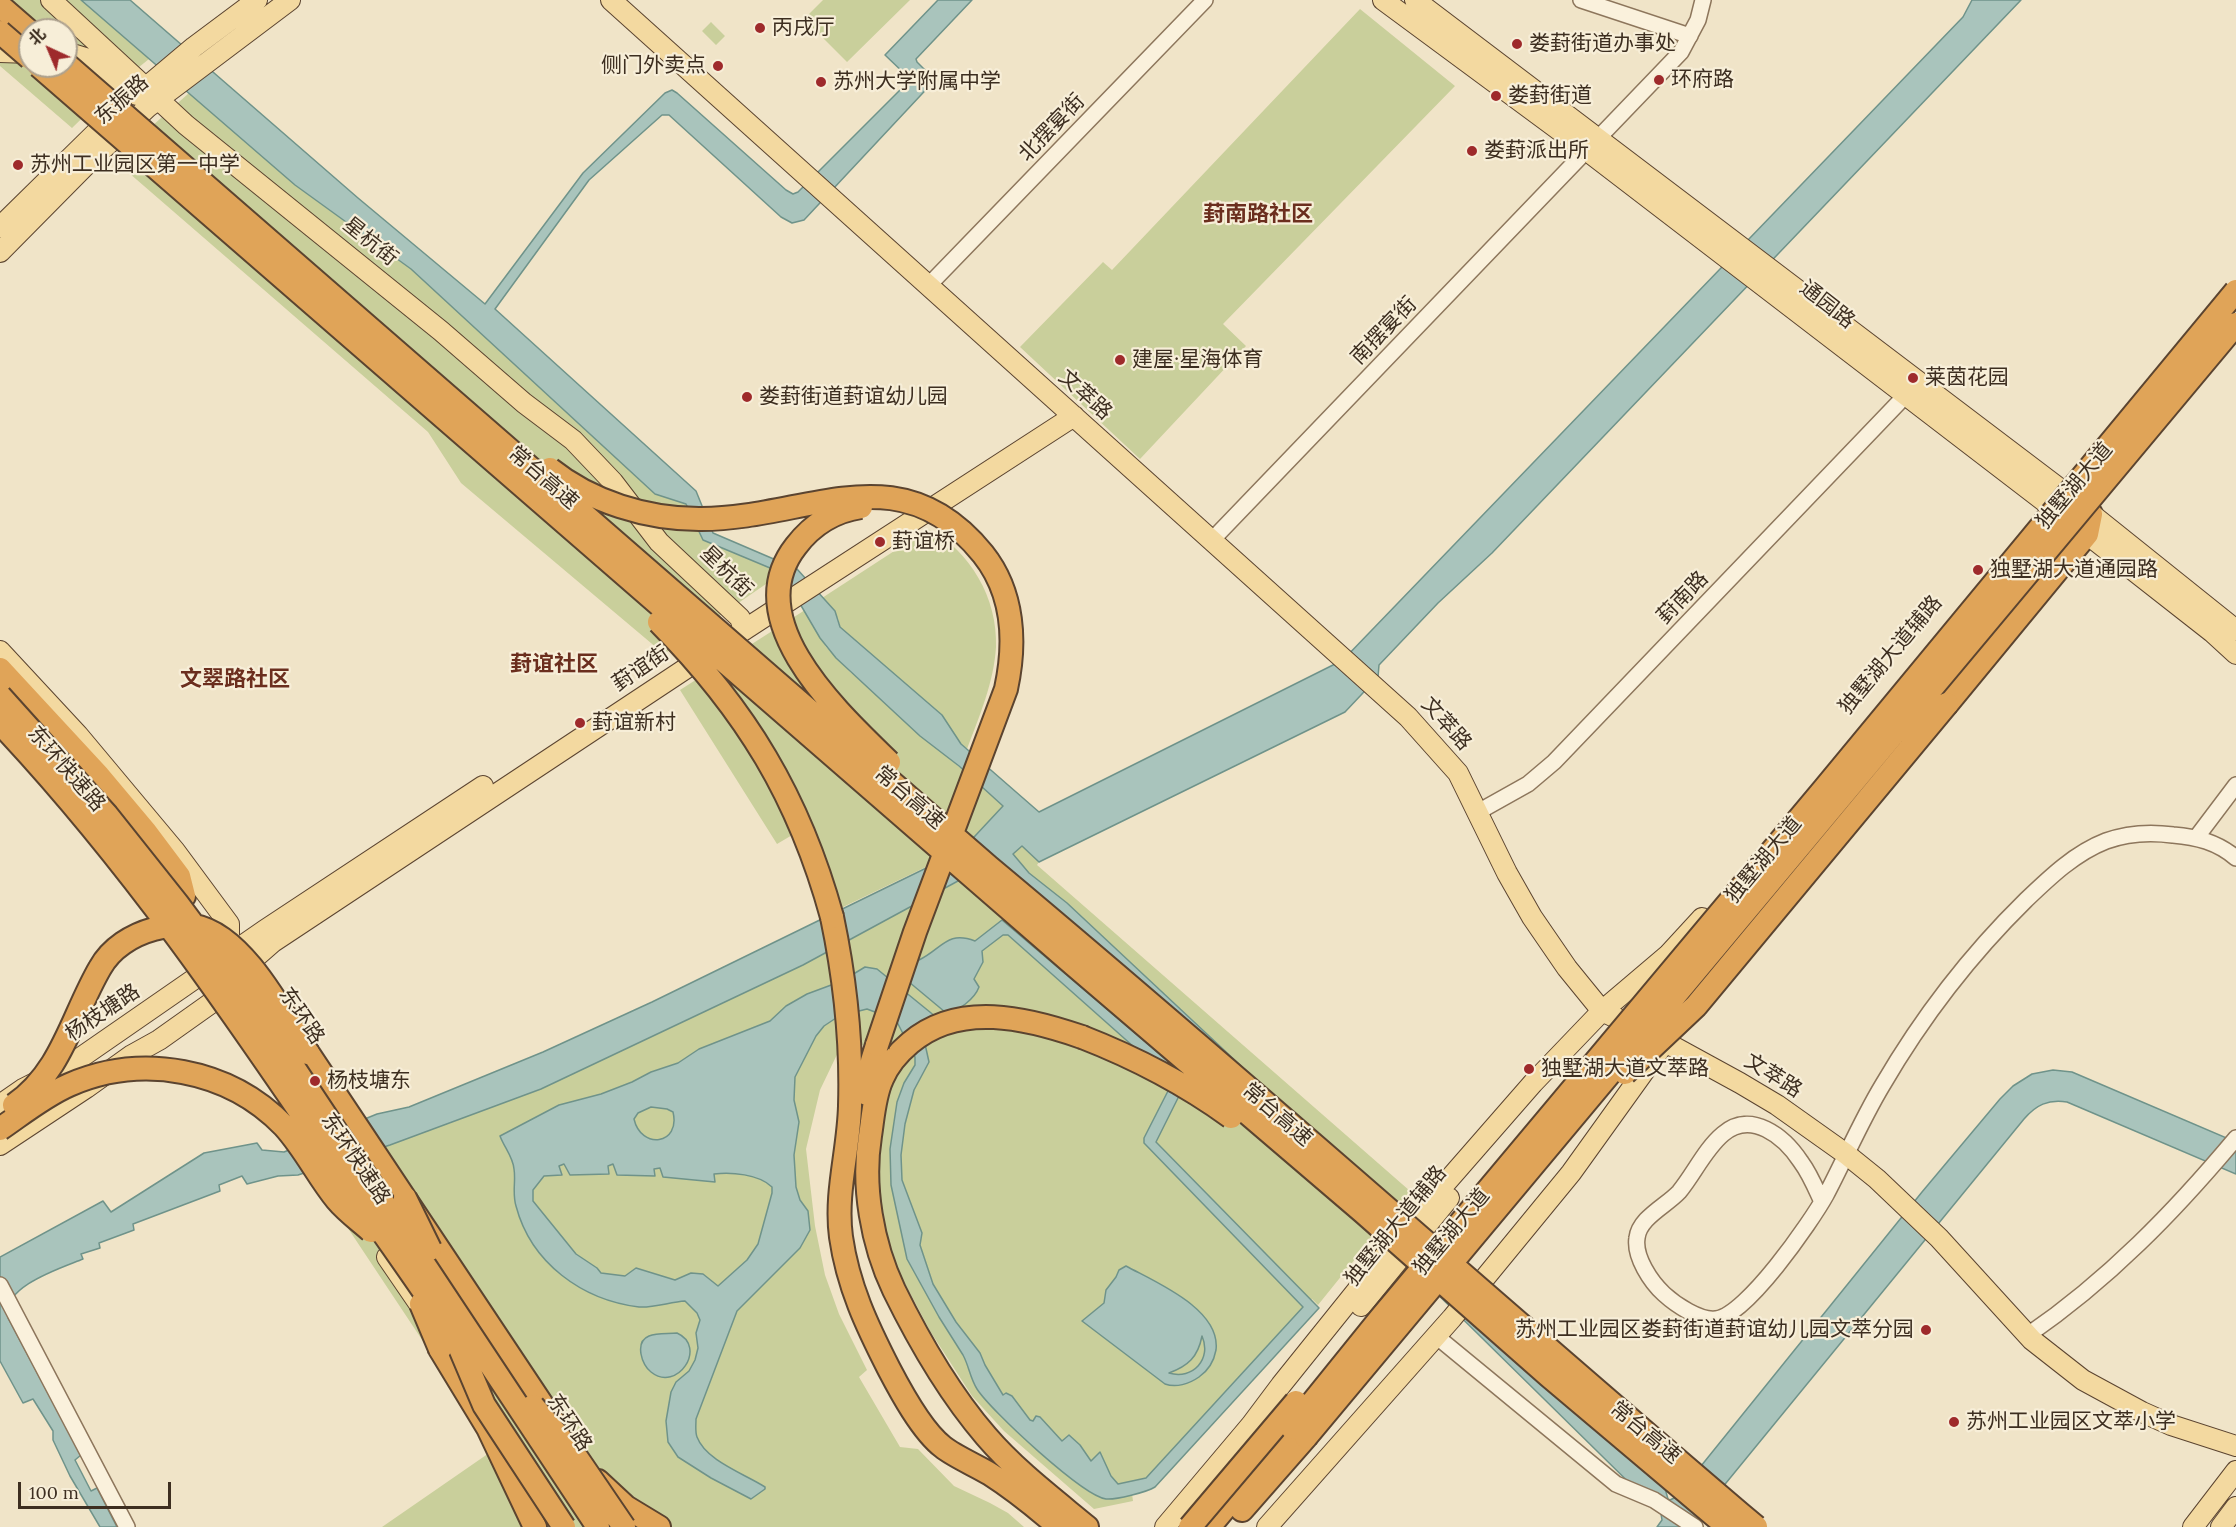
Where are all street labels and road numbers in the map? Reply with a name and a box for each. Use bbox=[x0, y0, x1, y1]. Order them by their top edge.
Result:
street label: 东振路 bbox=[90, 70, 154, 130]
street label: 北摆宴街 bbox=[1014, 89, 1090, 167]
street label: 星杭街 bbox=[338, 212, 402, 272]
street label: 通园路 bbox=[1794, 276, 1860, 334]
street label: 南摆宴街 bbox=[1346, 292, 1422, 370]
street label: 文萃路 bbox=[1053, 365, 1117, 425]
street label: 独墅湖大道 bbox=[2032, 438, 2118, 534]
street label: 常台高速 bbox=[503, 441, 583, 515]
street label: 星杭街 bbox=[695, 541, 757, 603]
street label: 葑南路 bbox=[1652, 567, 1714, 629]
street label: 独墅湖大道辅路 bbox=[1834, 591, 1948, 719]
street label: 葑谊街 bbox=[608, 641, 674, 697]
street label: 文萃路 bbox=[1416, 692, 1476, 756]
street label: 东环快速路 bbox=[22, 721, 110, 817]
street label: 常台高速 bbox=[869, 761, 949, 835]
street label: 独墅湖大道 bbox=[1721, 812, 1807, 908]
street label: 杨枝塘路 bbox=[61, 979, 145, 1047]
street label: 东环路 bbox=[273, 983, 329, 1049]
street label: 文萃路 bbox=[1740, 1049, 1806, 1103]
street label: 常台高速 bbox=[1237, 1078, 1317, 1152]
street label: 东环快速路 bbox=[315, 1108, 395, 1210]
street label: 独墅湖大道辅路 bbox=[1340, 1161, 1452, 1291]
street label: 独墅湖大道 bbox=[1409, 1184, 1495, 1280]
street label: 东环路 bbox=[541, 1390, 597, 1456]
street label: 常台高速 bbox=[1605, 1396, 1685, 1470]

